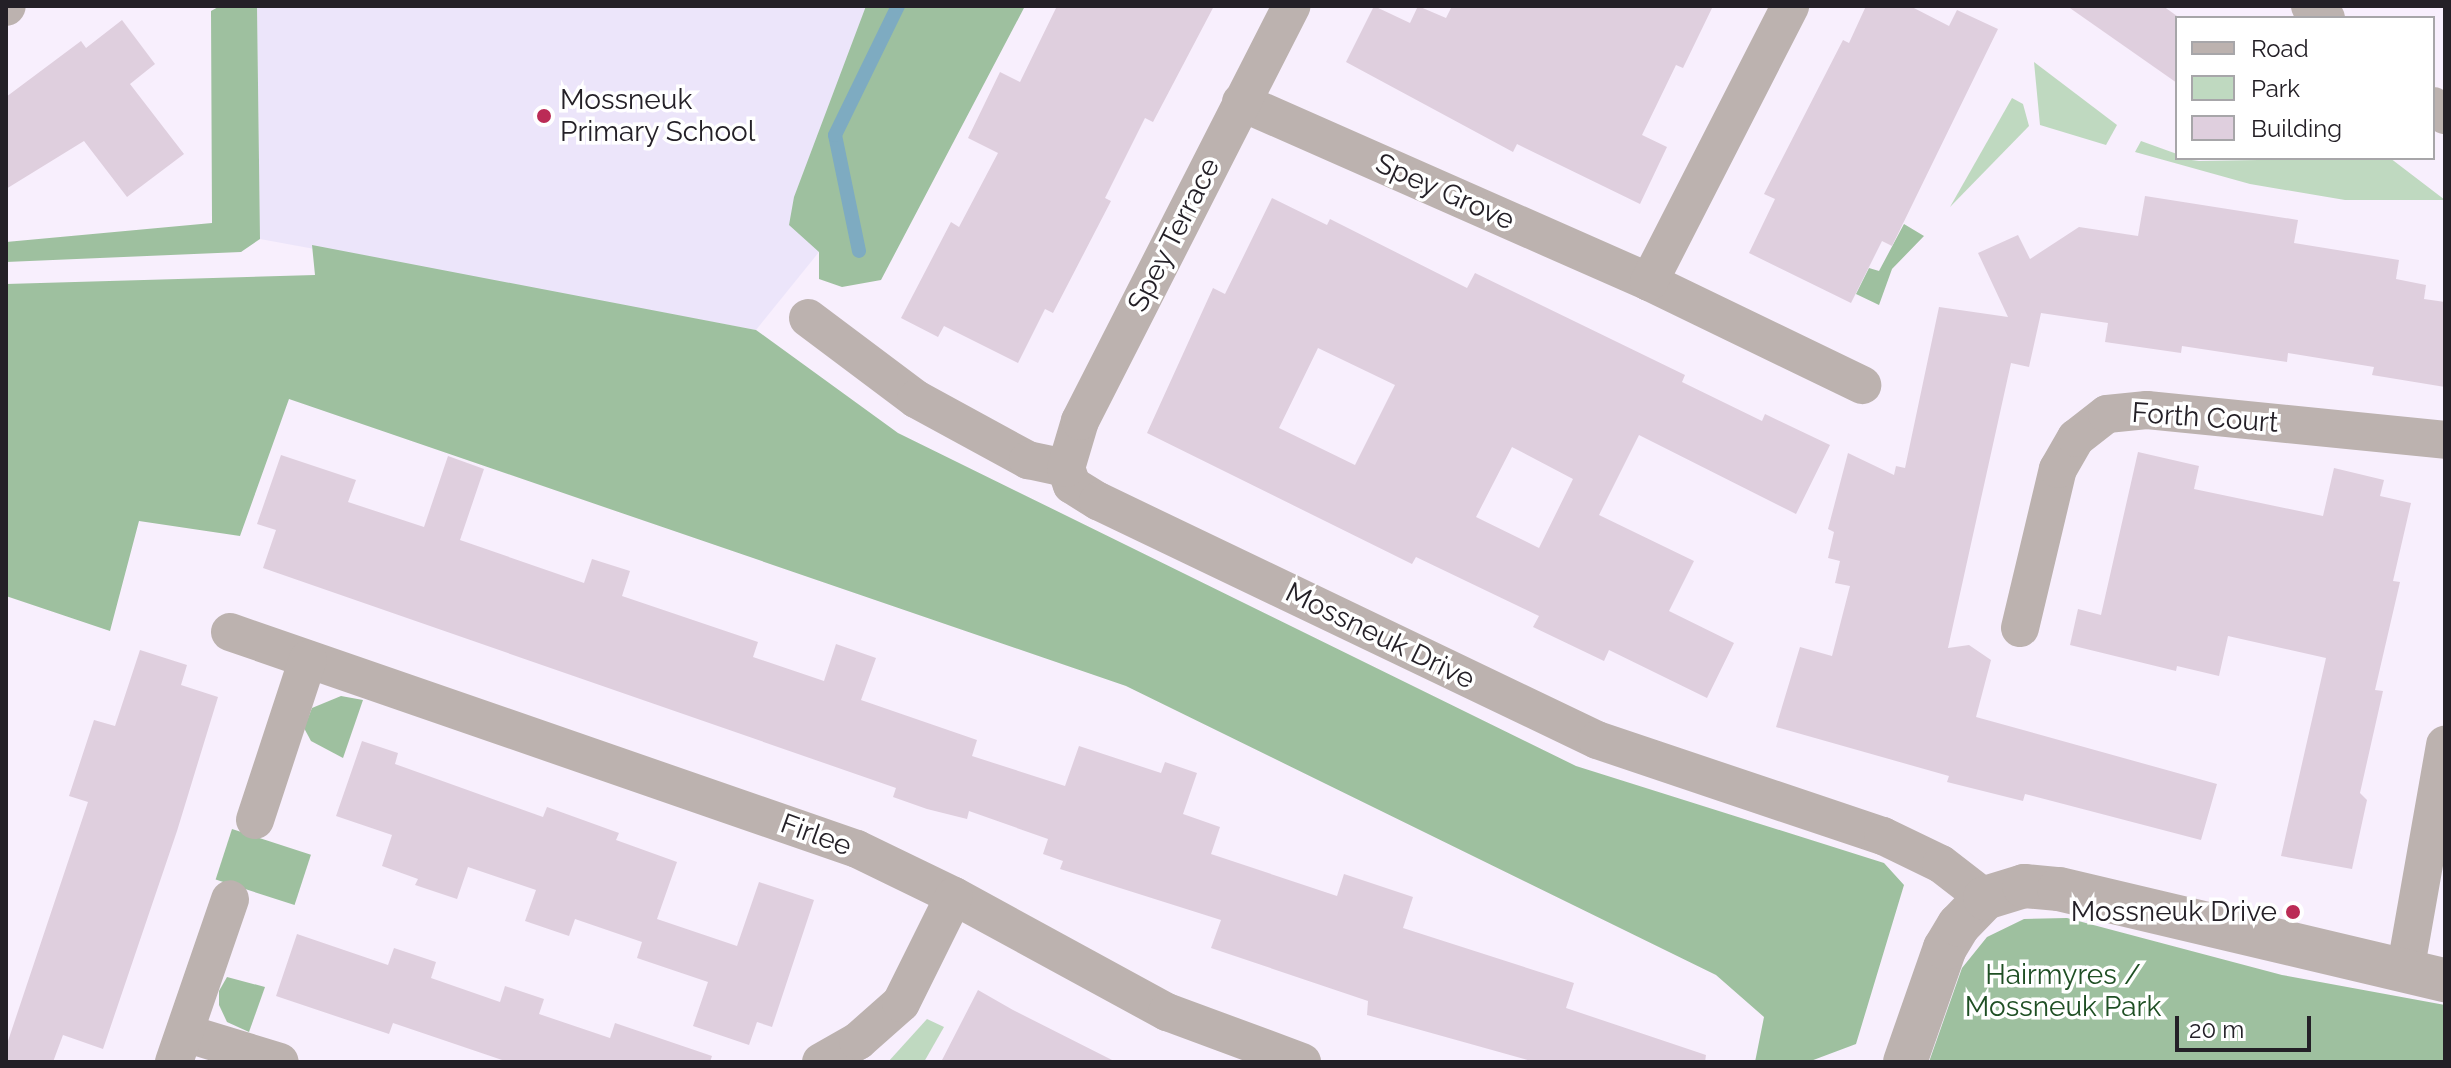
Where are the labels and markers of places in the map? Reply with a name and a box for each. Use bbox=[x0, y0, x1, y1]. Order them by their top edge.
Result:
place label: Mossneuk Primary School bbox=[560, 83, 756, 149]
marker: Mossneuk Primary School bbox=[535, 107, 553, 125]
place label: Mossneuk Drive bbox=[2071, 895, 2277, 929]
marker: Mossneuk Drive bbox=[2284, 903, 2302, 921]

